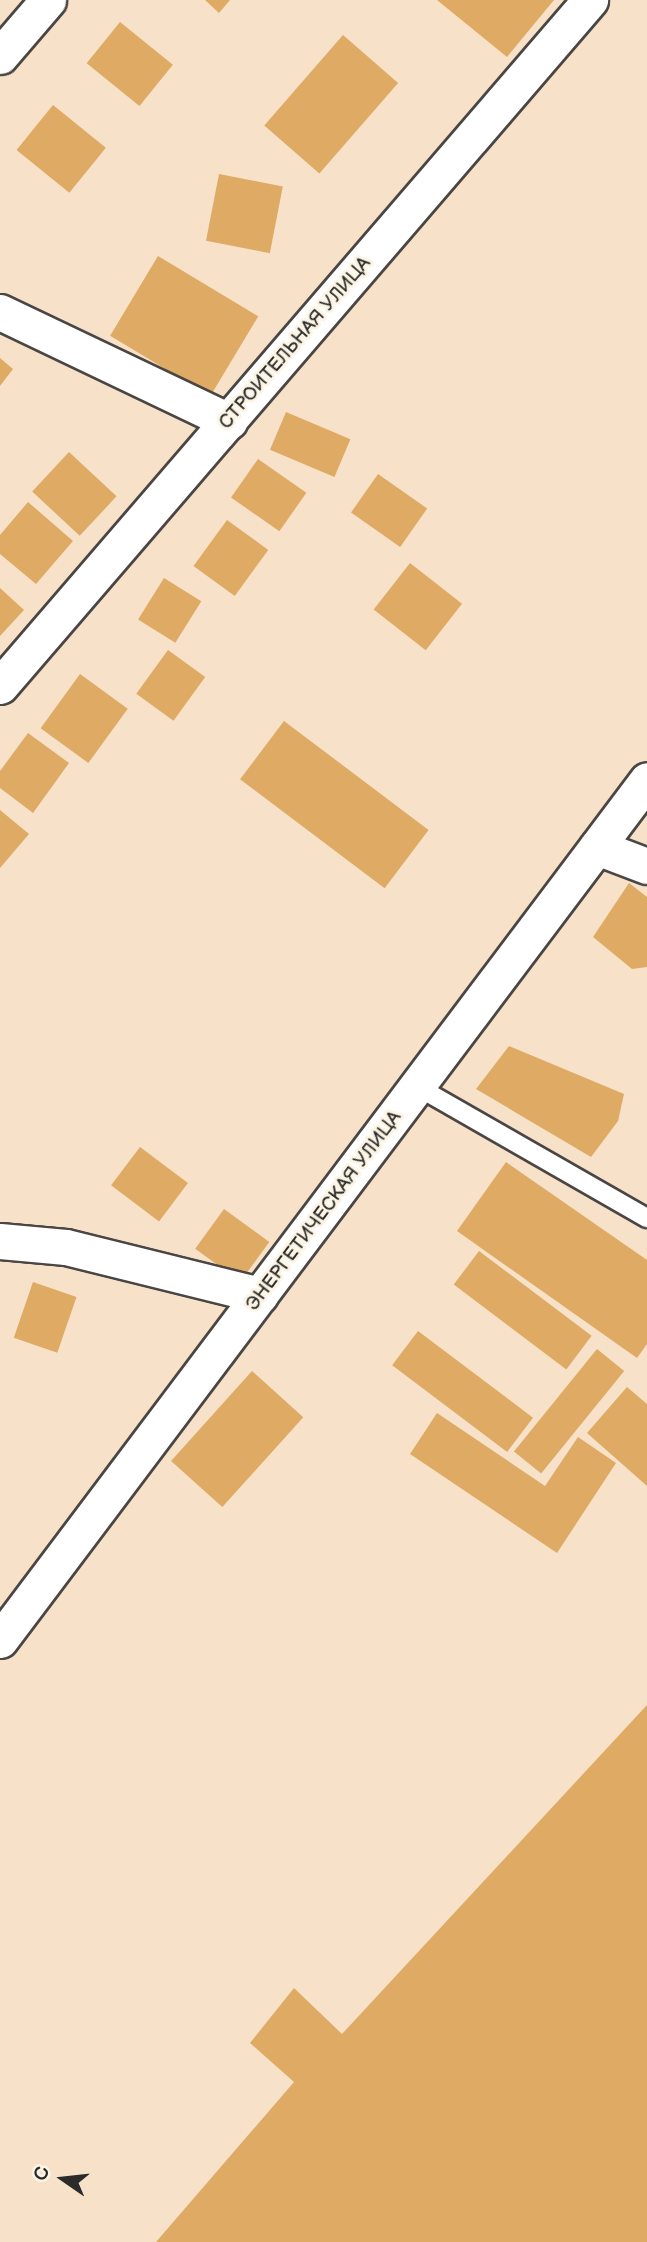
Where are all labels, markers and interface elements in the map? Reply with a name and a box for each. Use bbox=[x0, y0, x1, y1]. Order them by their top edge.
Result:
street label: СТРОИТЕЛЬНАЯ УЛИЦА bbox=[214, 252, 376, 434]
street label: ЭНЕРГЕТИЧЕСКАЯ УЛИЦА bbox=[241, 1107, 407, 1315]
north arrow bbox=[28, 2144, 98, 2214]
text: С bbox=[29, 2165, 55, 2183]

